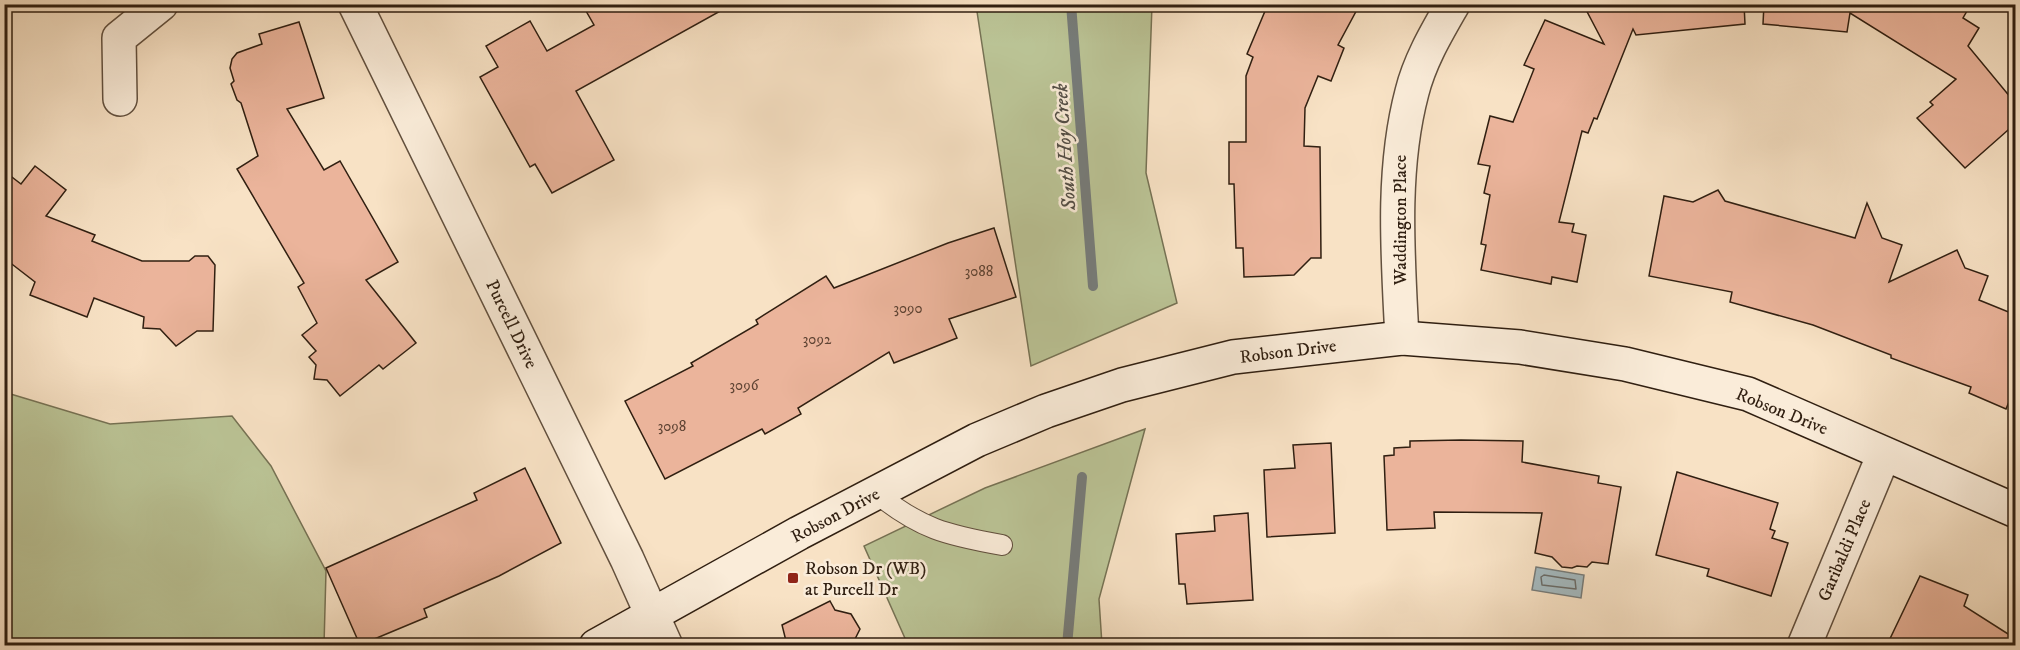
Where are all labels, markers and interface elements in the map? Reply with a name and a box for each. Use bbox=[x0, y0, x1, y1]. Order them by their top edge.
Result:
water label: South Hoy Creek bbox=[1049, 82, 1082, 212]
street label: Waddington Place bbox=[1390, 155, 1412, 286]
house number: 3088 bbox=[965, 262, 993, 281]
street label: Purcell Drive bbox=[480, 277, 542, 372]
house number: 3090 bbox=[893, 299, 923, 318]
house number: 3092 bbox=[803, 330, 832, 349]
street label: Robson Drive bbox=[1239, 335, 1338, 369]
house number: 3096 bbox=[730, 376, 760, 395]
street label: Robson Drive bbox=[1732, 384, 1831, 440]
house number: 3098 bbox=[658, 417, 686, 436]
street label: Robson Drive bbox=[787, 483, 884, 548]
street label: Garibaldi Place bbox=[1813, 496, 1876, 605]
place label: Robson Dr (WB) at Purcell Dr bbox=[805, 558, 926, 601]
marker: Robson Dr (WB) at Purcell Dr bbox=[786, 571, 800, 585]

